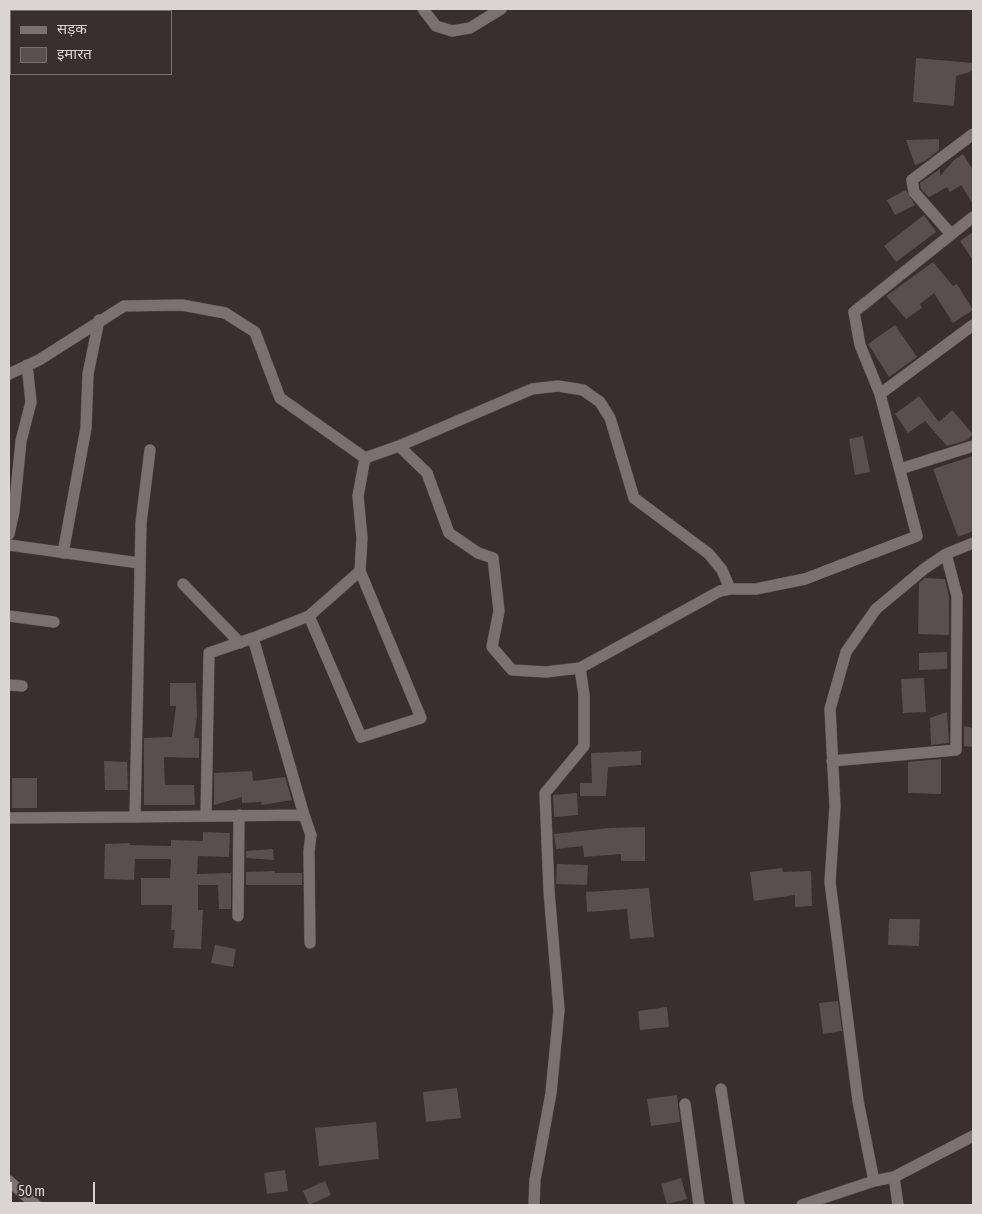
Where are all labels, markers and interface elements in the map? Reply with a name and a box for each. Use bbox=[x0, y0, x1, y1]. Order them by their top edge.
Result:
legend bbox=[10, 10, 172, 75]
text: सड़क bbox=[57, 20, 87, 37]
text: इमारत bbox=[57, 45, 92, 62]
scale bar bbox=[12, 1172, 98, 1204]
text: 50 m bbox=[18, 1182, 45, 1199]

